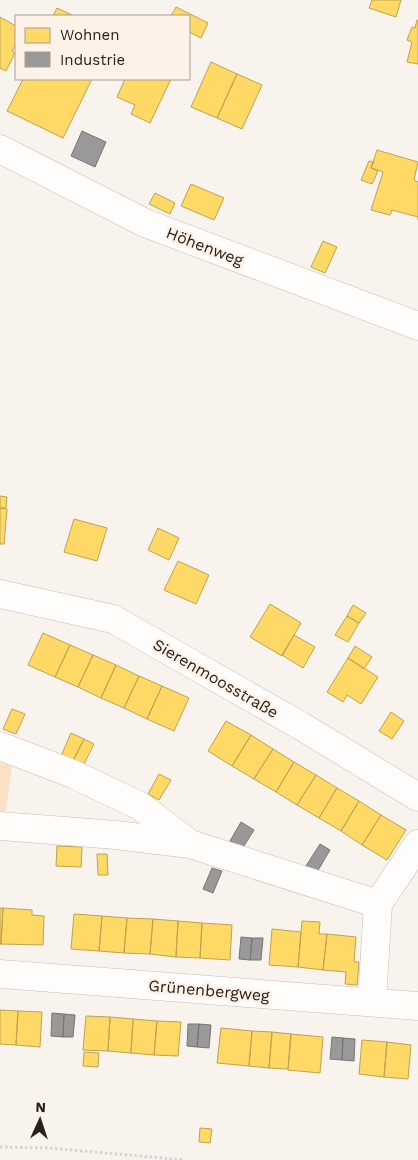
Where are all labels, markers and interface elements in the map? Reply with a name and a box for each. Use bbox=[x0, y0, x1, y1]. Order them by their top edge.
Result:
legend bbox=[15, 15, 190, 80]
text: Wohnen bbox=[60, 26, 119, 44]
text: Industrie bbox=[60, 51, 125, 69]
street label: Höhenweg bbox=[164, 223, 246, 270]
street label: Sierenmoosstraße bbox=[150, 635, 282, 722]
street label: Grünenbergweg bbox=[148, 976, 271, 1005]
north arrow bbox=[15, 1095, 65, 1145]
text: N bbox=[35, 1099, 46, 1115]

